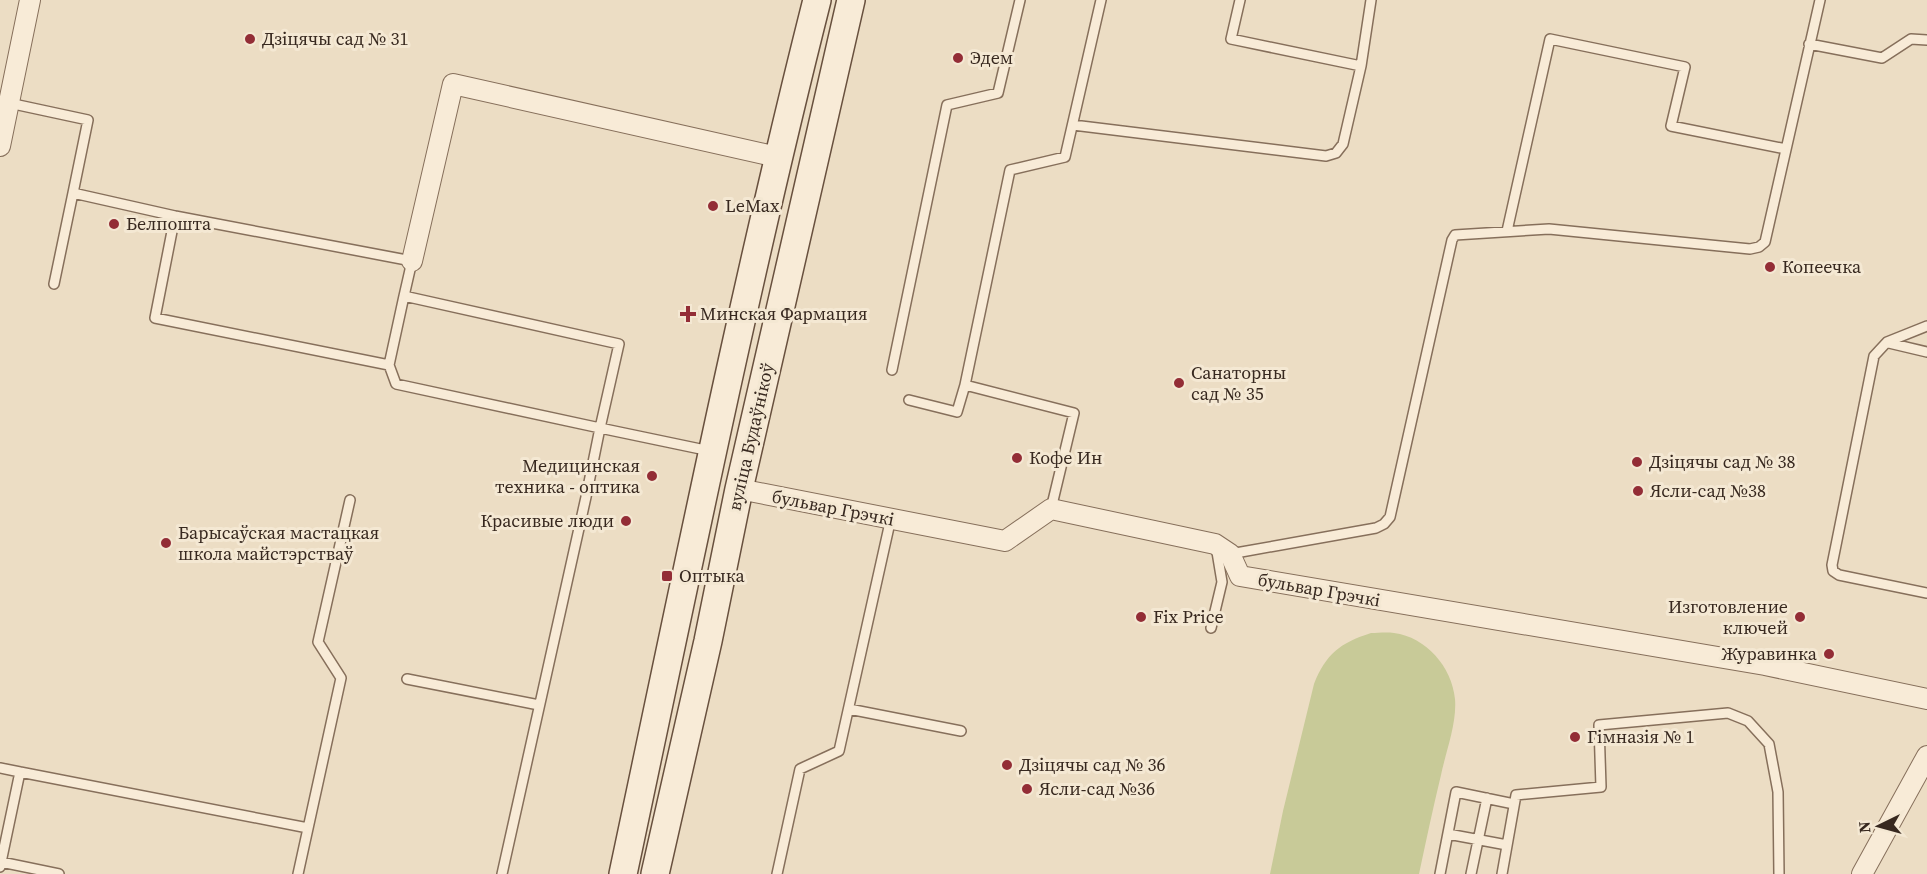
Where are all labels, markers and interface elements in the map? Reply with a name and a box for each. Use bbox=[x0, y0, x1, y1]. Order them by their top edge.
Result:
place label: Дзіцячы сад № 31 bbox=[262, 26, 409, 51]
marker: Дзіцячы сад № 31 bbox=[243, 32, 257, 46]
place label: Эдем bbox=[970, 45, 1013, 70]
marker: Эдем bbox=[951, 51, 965, 65]
place label: LeMax bbox=[725, 193, 780, 218]
marker: LeMax bbox=[706, 199, 720, 213]
place label: Белпошта bbox=[126, 211, 212, 236]
marker: Белпошта bbox=[107, 217, 121, 231]
place label: Копеечка bbox=[1782, 254, 1862, 279]
marker: Копеечка bbox=[1763, 260, 1777, 274]
place label: Минская Фармация bbox=[700, 301, 868, 326]
marker: Минская Фармация bbox=[681, 307, 695, 321]
street label: вуліца Будаўнікоў bbox=[721, 360, 780, 513]
place label: Санаторны сад № 35 bbox=[1191, 360, 1286, 406]
marker: Санаторны сад № 35 bbox=[1172, 376, 1186, 390]
place label: Кофе Ин bbox=[1029, 445, 1102, 470]
place label: Дзіцячы сад № 38 bbox=[1649, 449, 1796, 474]
marker: Кофе Ин bbox=[1010, 451, 1024, 465]
place label: Медицинская техника - оптика bbox=[495, 453, 641, 499]
marker: Дзіцячы сад № 38 bbox=[1630, 455, 1644, 469]
marker: Медицинская техника - оптика bbox=[645, 469, 659, 483]
place label: Ясли-сад №38 bbox=[1650, 478, 1766, 503]
street label: бульвар Грэчкі bbox=[770, 483, 896, 532]
marker: Ясли-сад №38 bbox=[1631, 484, 1645, 498]
place label: Красивые люди bbox=[480, 508, 614, 533]
marker: Красивые люди bbox=[619, 514, 633, 528]
place label: Барысаўская мастацкая школа майстэрстваў bbox=[178, 520, 379, 566]
marker: Барысаўская мастацкая школа майстэрстваў bbox=[159, 536, 173, 550]
place label: Оптыка bbox=[679, 563, 746, 588]
street label: бульвар Грэчкі bbox=[1256, 566, 1382, 613]
marker: Оптыка bbox=[660, 569, 674, 583]
place label: Изготовление ключей bbox=[1668, 594, 1788, 640]
place label: Fix Price bbox=[1153, 604, 1224, 629]
marker: Fix Price bbox=[1134, 610, 1148, 624]
marker: Изготовление ключей bbox=[1793, 610, 1807, 624]
place label: Журавинка bbox=[1721, 641, 1818, 666]
marker: Журавинка bbox=[1822, 647, 1836, 661]
place label: Гімназія № 1 bbox=[1587, 724, 1695, 749]
marker: Гімназія № 1 bbox=[1568, 730, 1582, 744]
place label: Дзіцячы сад № 36 bbox=[1019, 752, 1166, 777]
marker: Дзіцячы сад № 36 bbox=[1000, 758, 1014, 772]
place label: Ясли-сад №36 bbox=[1039, 776, 1155, 801]
marker: Ясли-сад №36 bbox=[1020, 782, 1034, 796]
north arrow bbox=[1849, 796, 1909, 856]
text: N bbox=[1853, 820, 1876, 834]

